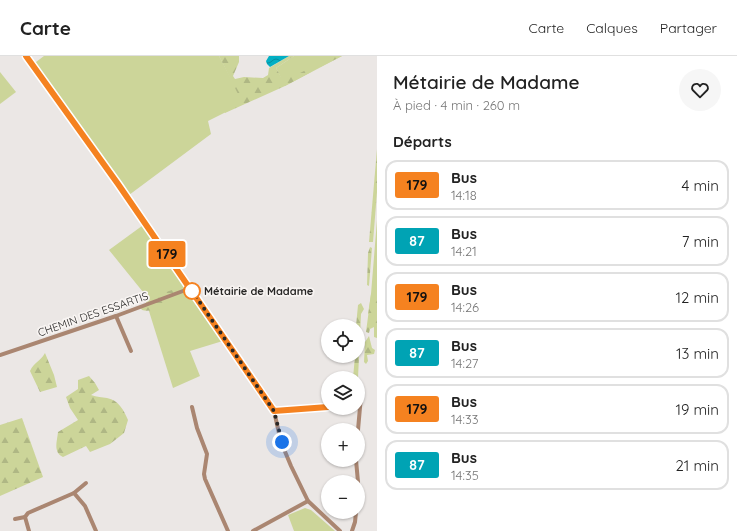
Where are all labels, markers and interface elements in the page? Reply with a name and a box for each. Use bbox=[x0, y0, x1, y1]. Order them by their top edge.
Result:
text: Carte bbox=[20, 16, 71, 40]
text: Carte bbox=[529, 19, 564, 37]
text: Calques bbox=[586, 19, 638, 37]
text: Partager bbox=[660, 19, 717, 37]
button: heart bbox=[679, 69, 721, 111]
text: Métairie de Madame bbox=[393, 70, 579, 94]
text: À pied · 4 min · 260 m bbox=[393, 97, 520, 113]
text: Départs bbox=[393, 132, 452, 151]
text: Bus bbox=[451, 168, 477, 187]
text: 179 bbox=[406, 176, 428, 194]
text: 4 min bbox=[681, 176, 719, 195]
text: 14:18 bbox=[451, 187, 477, 203]
text: Bus bbox=[451, 224, 477, 243]
text: 87 bbox=[409, 232, 425, 250]
text: 7 min bbox=[682, 232, 719, 251]
line badge: 179 bbox=[144, 241, 190, 267]
text: 14:21 bbox=[451, 243, 477, 259]
text: 179 bbox=[156, 245, 178, 263]
text: Bus bbox=[451, 280, 477, 299]
marker: Métairie de Madame bbox=[183, 282, 201, 300]
place label: Métairie de Madame bbox=[204, 284, 314, 298]
street label: CHEMIN DES ESSARTIS bbox=[36, 288, 150, 340]
text: 179 bbox=[406, 288, 428, 306]
text: 12 min bbox=[675, 288, 719, 307]
text: 14:26 bbox=[451, 299, 479, 315]
map controls bbox=[321, 319, 365, 519]
button: locate bbox=[321, 319, 365, 363]
text: Bus bbox=[451, 336, 477, 355]
text: 87 bbox=[409, 344, 425, 362]
text: 13 min bbox=[676, 344, 719, 363]
text: 14:27 bbox=[451, 355, 479, 371]
button: layers bbox=[321, 371, 365, 415]
text: Bus bbox=[451, 392, 477, 411]
text: 179 bbox=[406, 400, 428, 418]
text: 19 min bbox=[675, 400, 719, 419]
text: 14:33 bbox=[451, 411, 479, 427]
button: + bbox=[321, 423, 365, 467]
your location bbox=[272, 432, 292, 452]
text: Bus bbox=[451, 448, 477, 467]
text: 87 bbox=[409, 456, 425, 474]
text: 21 min bbox=[675, 456, 719, 475]
text: 14:35 bbox=[451, 467, 479, 483]
button: − bbox=[321, 475, 365, 519]

